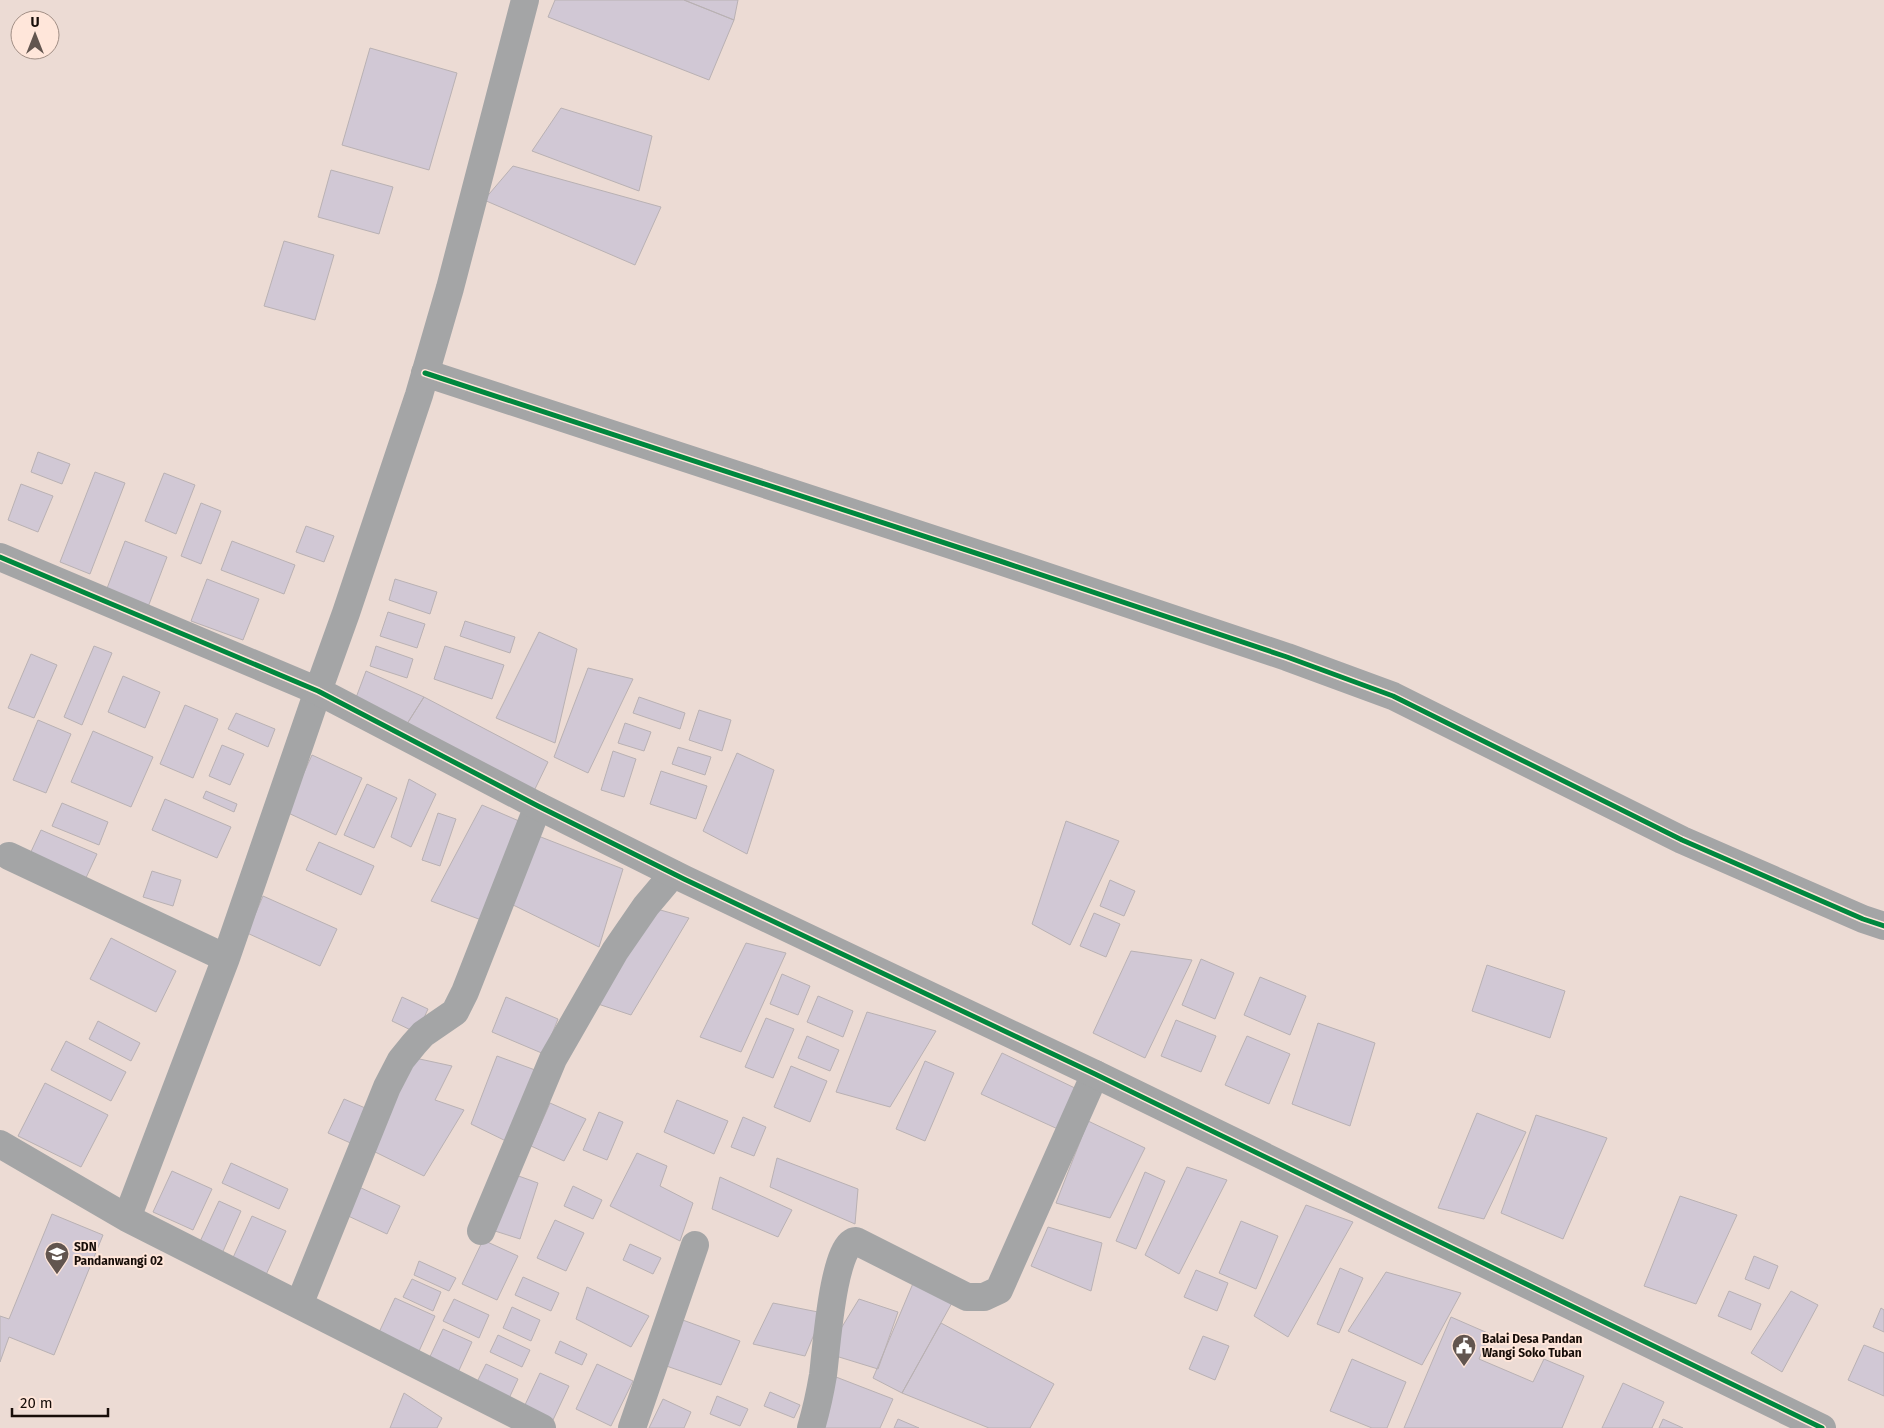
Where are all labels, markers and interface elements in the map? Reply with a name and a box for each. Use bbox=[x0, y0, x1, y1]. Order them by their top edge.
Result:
north arrow bbox=[10, 10, 60, 60]
text: U bbox=[30, 14, 40, 31]
place label: SDN Pandanwangi 02 bbox=[74, 1240, 163, 1268]
school or university icon: SDN Pandanwangi 02 bbox=[44, 1241, 70, 1275]
place label: Balai Desa Pandan Wangi Soko Tuban bbox=[1482, 1332, 1583, 1360]
public building icon: Balai Desa Pandan Wangi Soko Tuban bbox=[1451, 1333, 1477, 1367]
scale bar bbox=[12, 1386, 109, 1418]
text: 20 m bbox=[20, 1394, 53, 1412]

